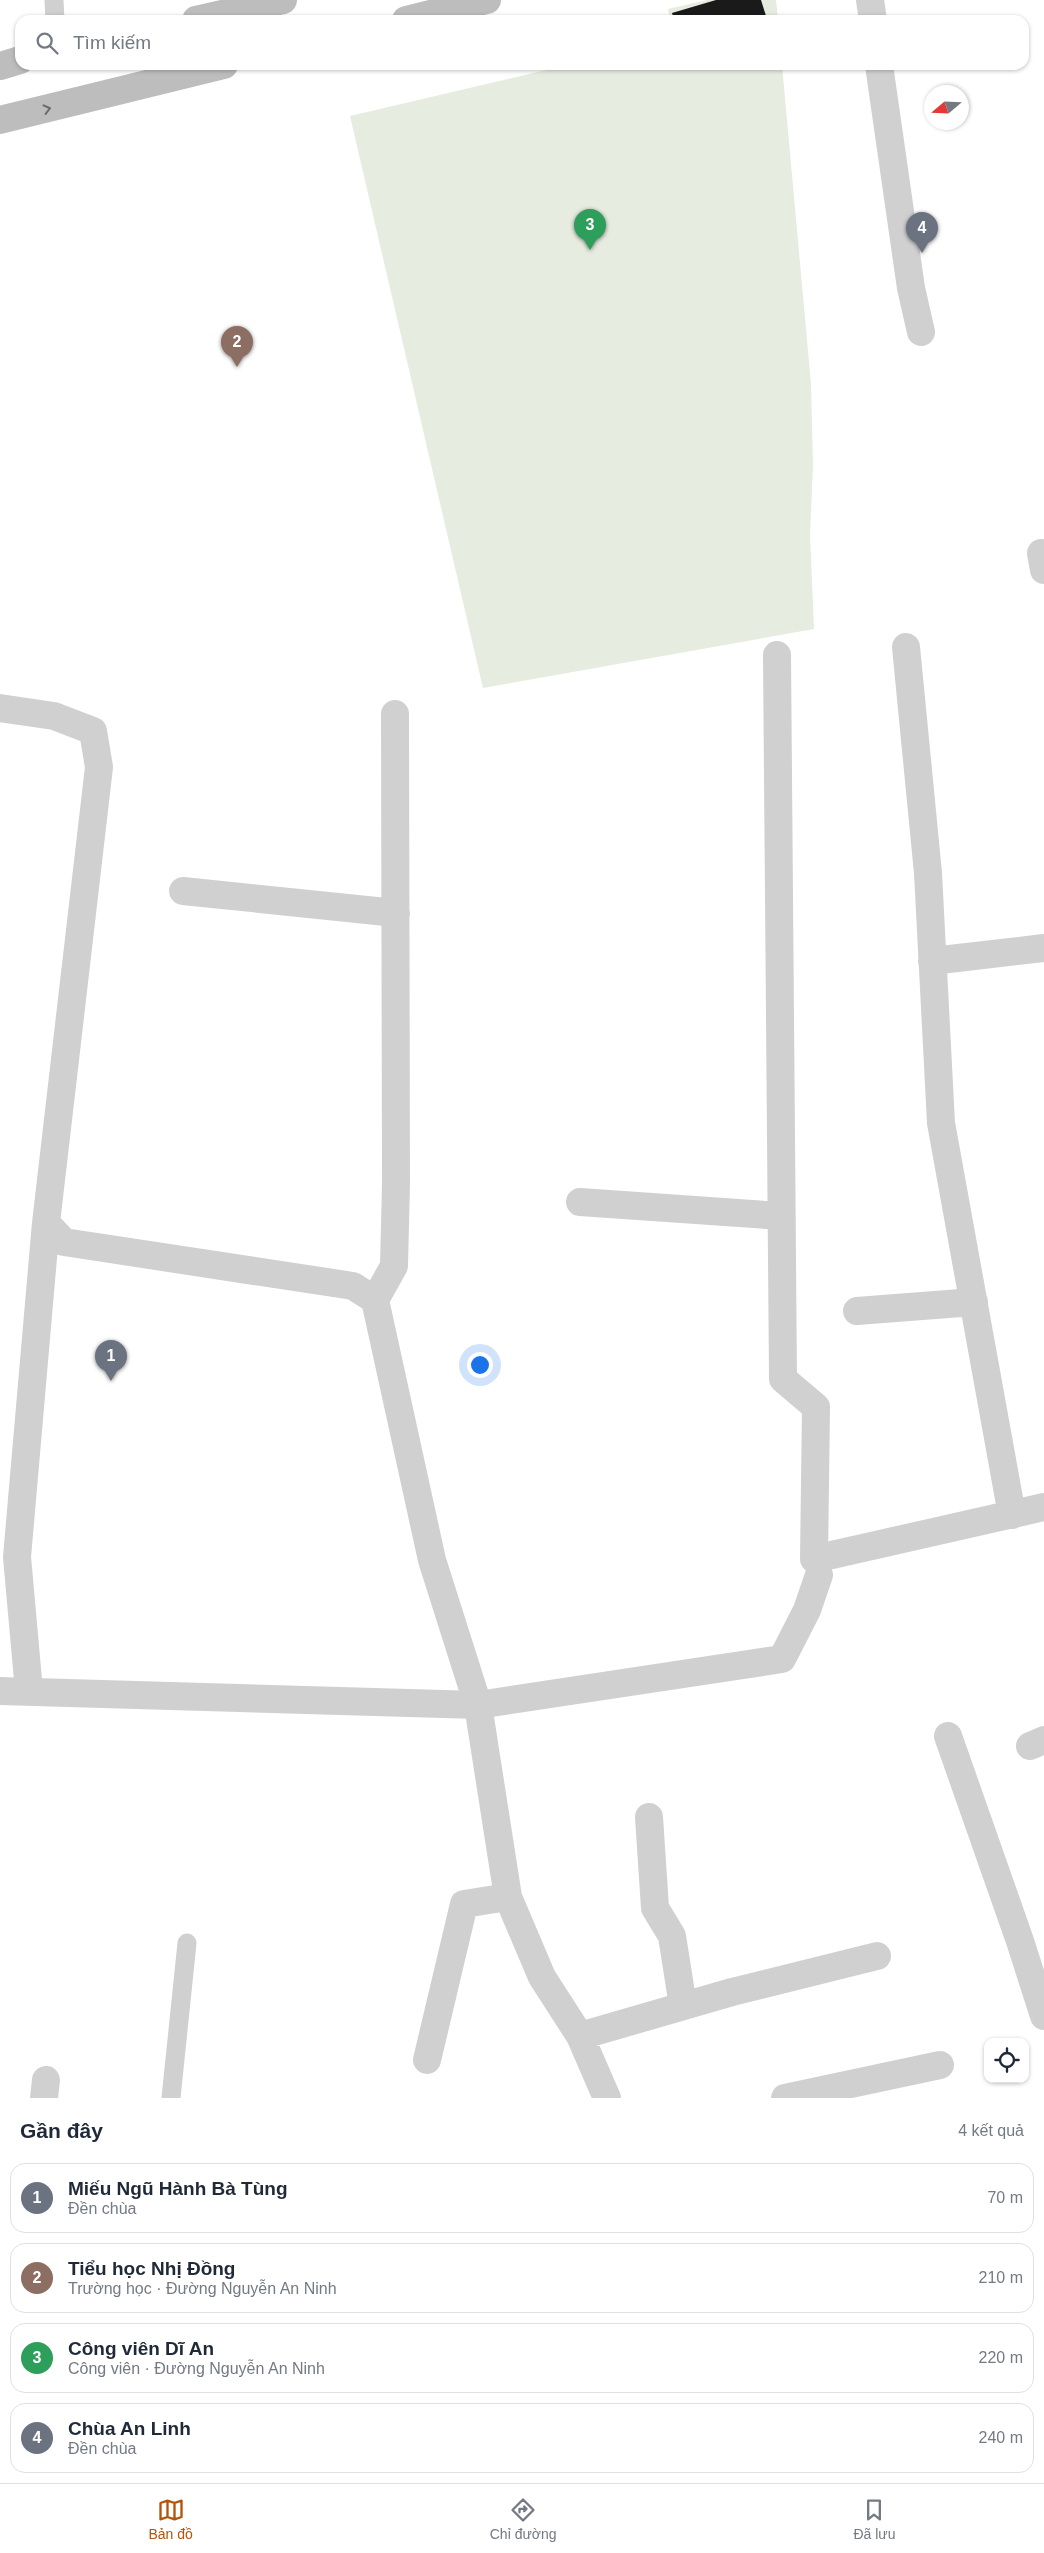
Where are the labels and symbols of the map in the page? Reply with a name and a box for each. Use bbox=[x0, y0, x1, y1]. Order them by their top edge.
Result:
north arrow bbox=[924, 85, 969, 130]
one-way arrow bbox=[43, 104, 51, 114]
pin: 3 bbox=[574, 209, 606, 250]
pin: 4 bbox=[906, 212, 938, 253]
pin: 2 bbox=[221, 326, 253, 367]
pin: 1 bbox=[95, 1340, 127, 1381]
your location bbox=[467, 1352, 493, 1378]

